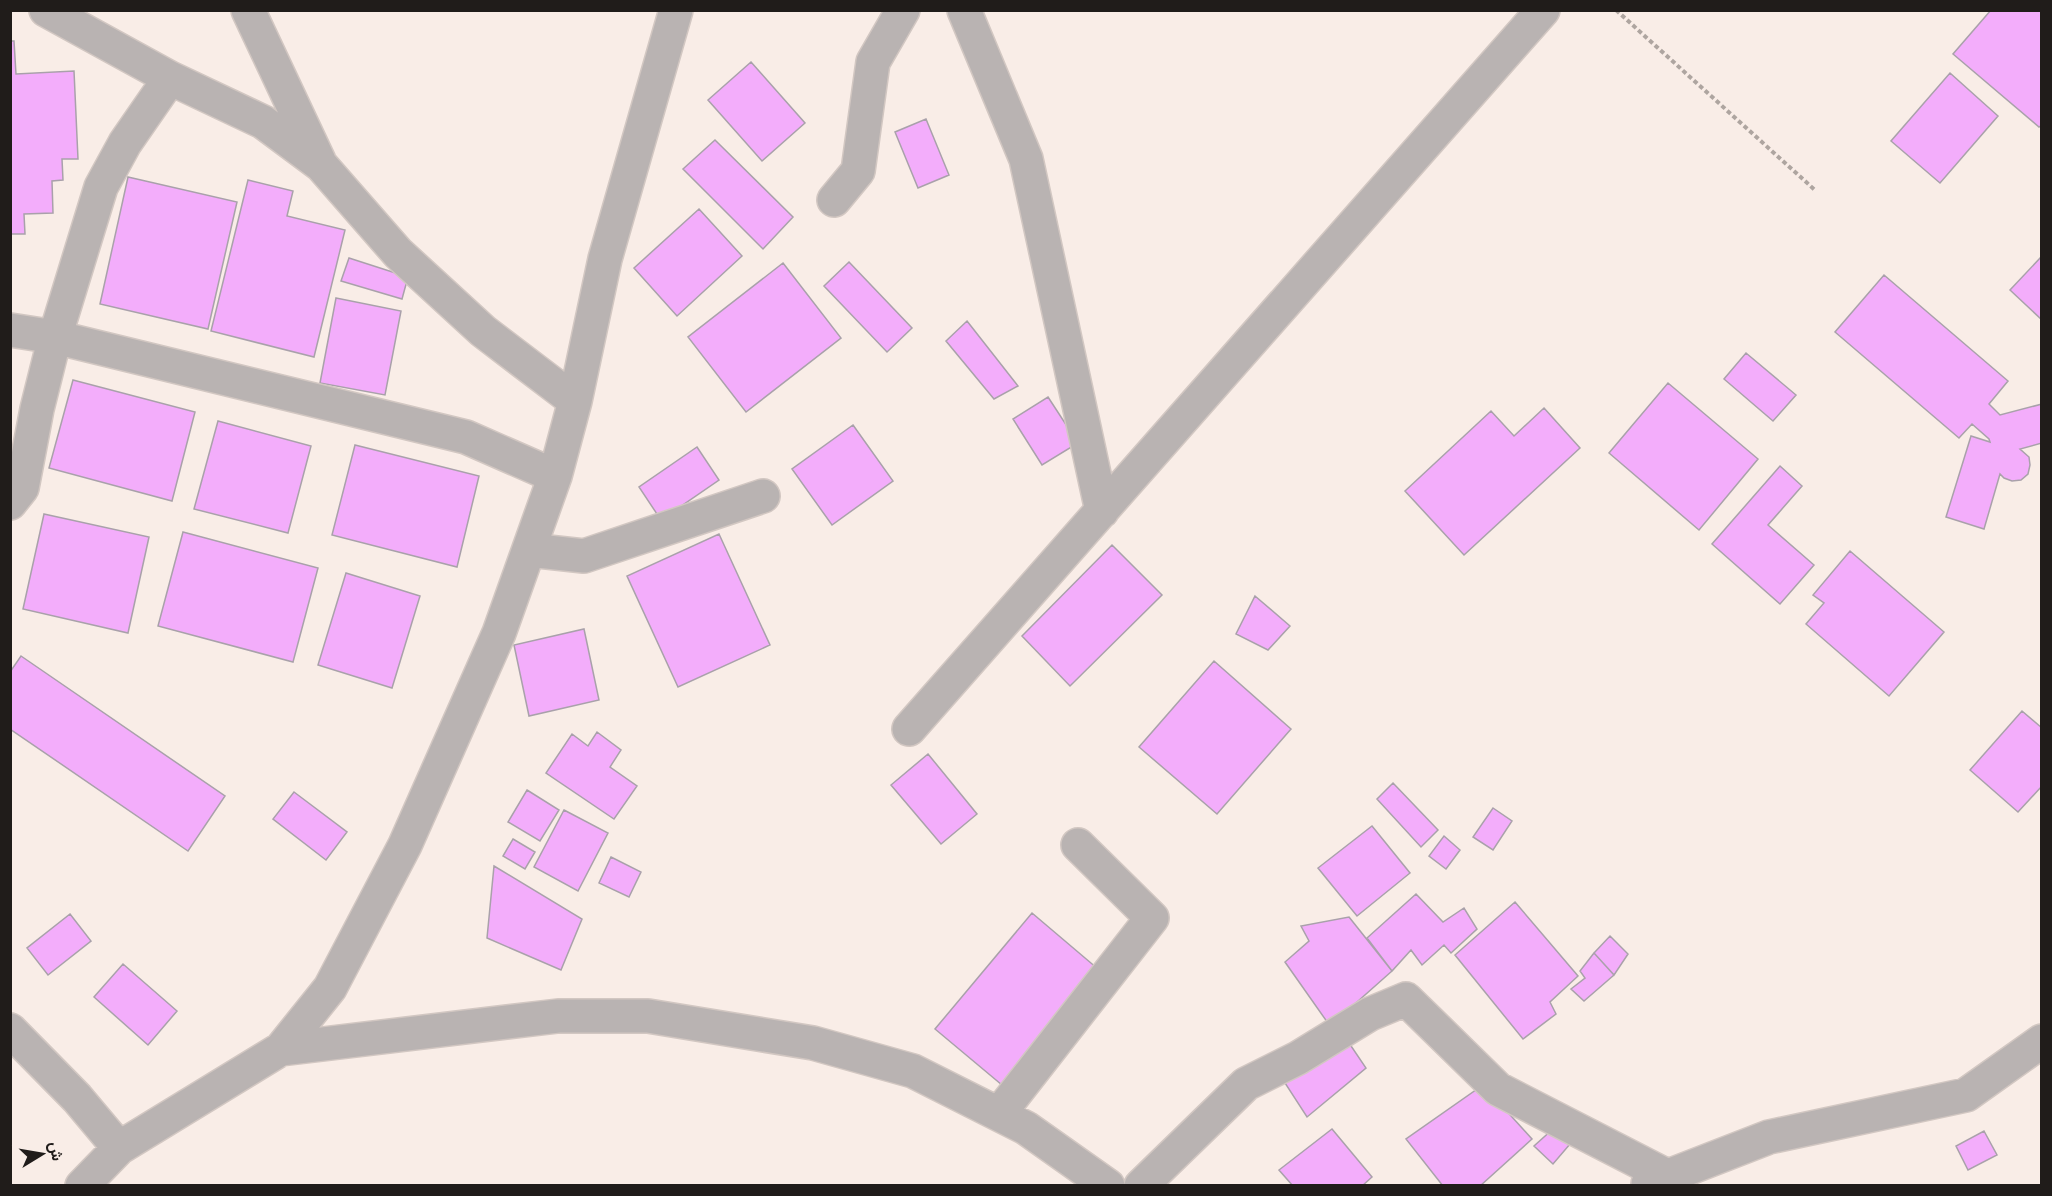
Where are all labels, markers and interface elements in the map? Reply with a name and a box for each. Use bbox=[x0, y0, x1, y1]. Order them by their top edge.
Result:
north arrow bbox=[12, 1124, 72, 1184]
text: ش bbox=[45, 1140, 66, 1162]

